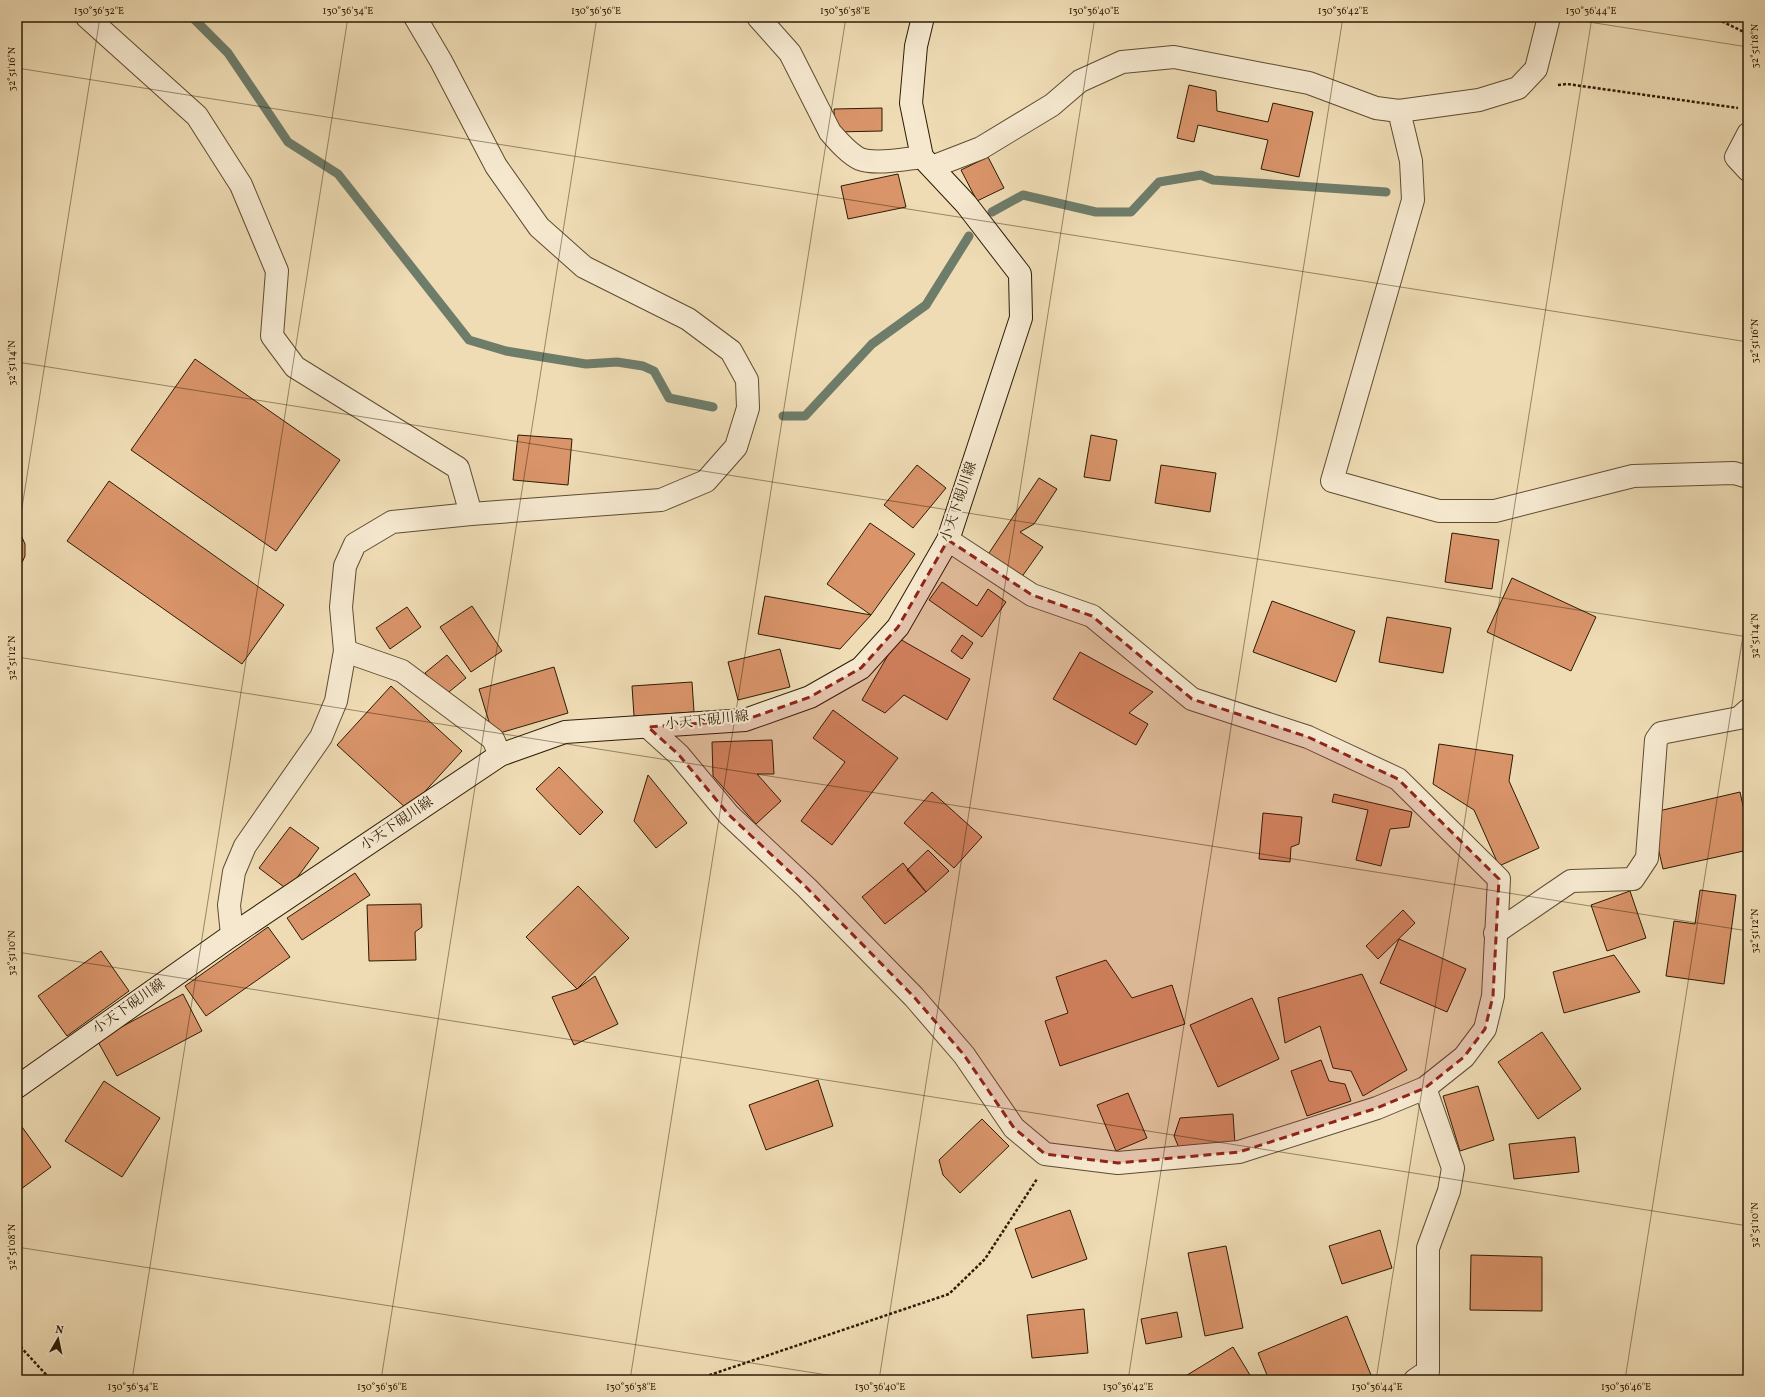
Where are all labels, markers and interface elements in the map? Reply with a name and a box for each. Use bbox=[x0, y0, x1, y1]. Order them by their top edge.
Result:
text: 130°36'32"E bbox=[74, 4, 124, 18]
text: 130°36'34"E bbox=[323, 4, 373, 18]
text: 130°36'36"E bbox=[571, 4, 621, 18]
text: 130°36'38"E bbox=[820, 4, 870, 18]
text: 130°36'40"E bbox=[1069, 4, 1119, 18]
text: 130°36'42"E bbox=[1318, 4, 1368, 18]
text: 130°36'44"E bbox=[1566, 4, 1616, 18]
text: 32°51'18"N bbox=[1748, 23, 1762, 68]
text: 32°51'16"N bbox=[5, 46, 19, 91]
text: 32°51'16"N bbox=[1748, 318, 1762, 363]
text: 32°51'14"N bbox=[5, 340, 19, 386]
street label: 小天下硯川線 bbox=[936, 459, 982, 545]
text: 32°51'14"N bbox=[1748, 613, 1762, 659]
text: 32°51'12"N bbox=[5, 635, 19, 680]
street label: 小天下硯川線 bbox=[664, 707, 750, 735]
street label: 小天下硯川線 bbox=[357, 793, 437, 855]
text: 32°51'12"N bbox=[1748, 908, 1762, 953]
text: 32°51'10"N bbox=[5, 930, 19, 976]
street label: 小天下硯川線 bbox=[89, 975, 169, 1039]
text: 32°51'10"N bbox=[1748, 1202, 1762, 1248]
text: 32°51'08"N bbox=[5, 1223, 19, 1270]
north arrow bbox=[38, 1319, 78, 1359]
text: N bbox=[54, 1323, 64, 1339]
text: 130°36'34"E bbox=[108, 1380, 158, 1394]
text: 130°36'36"E bbox=[357, 1380, 407, 1394]
text: 130°36'38"E bbox=[606, 1380, 656, 1394]
text: 130°36'40"E bbox=[855, 1380, 905, 1394]
text: 130°36'42"E bbox=[1103, 1380, 1153, 1394]
text: 130°36'44"E bbox=[1352, 1380, 1402, 1394]
text: 130°36'46"E bbox=[1601, 1380, 1651, 1394]

